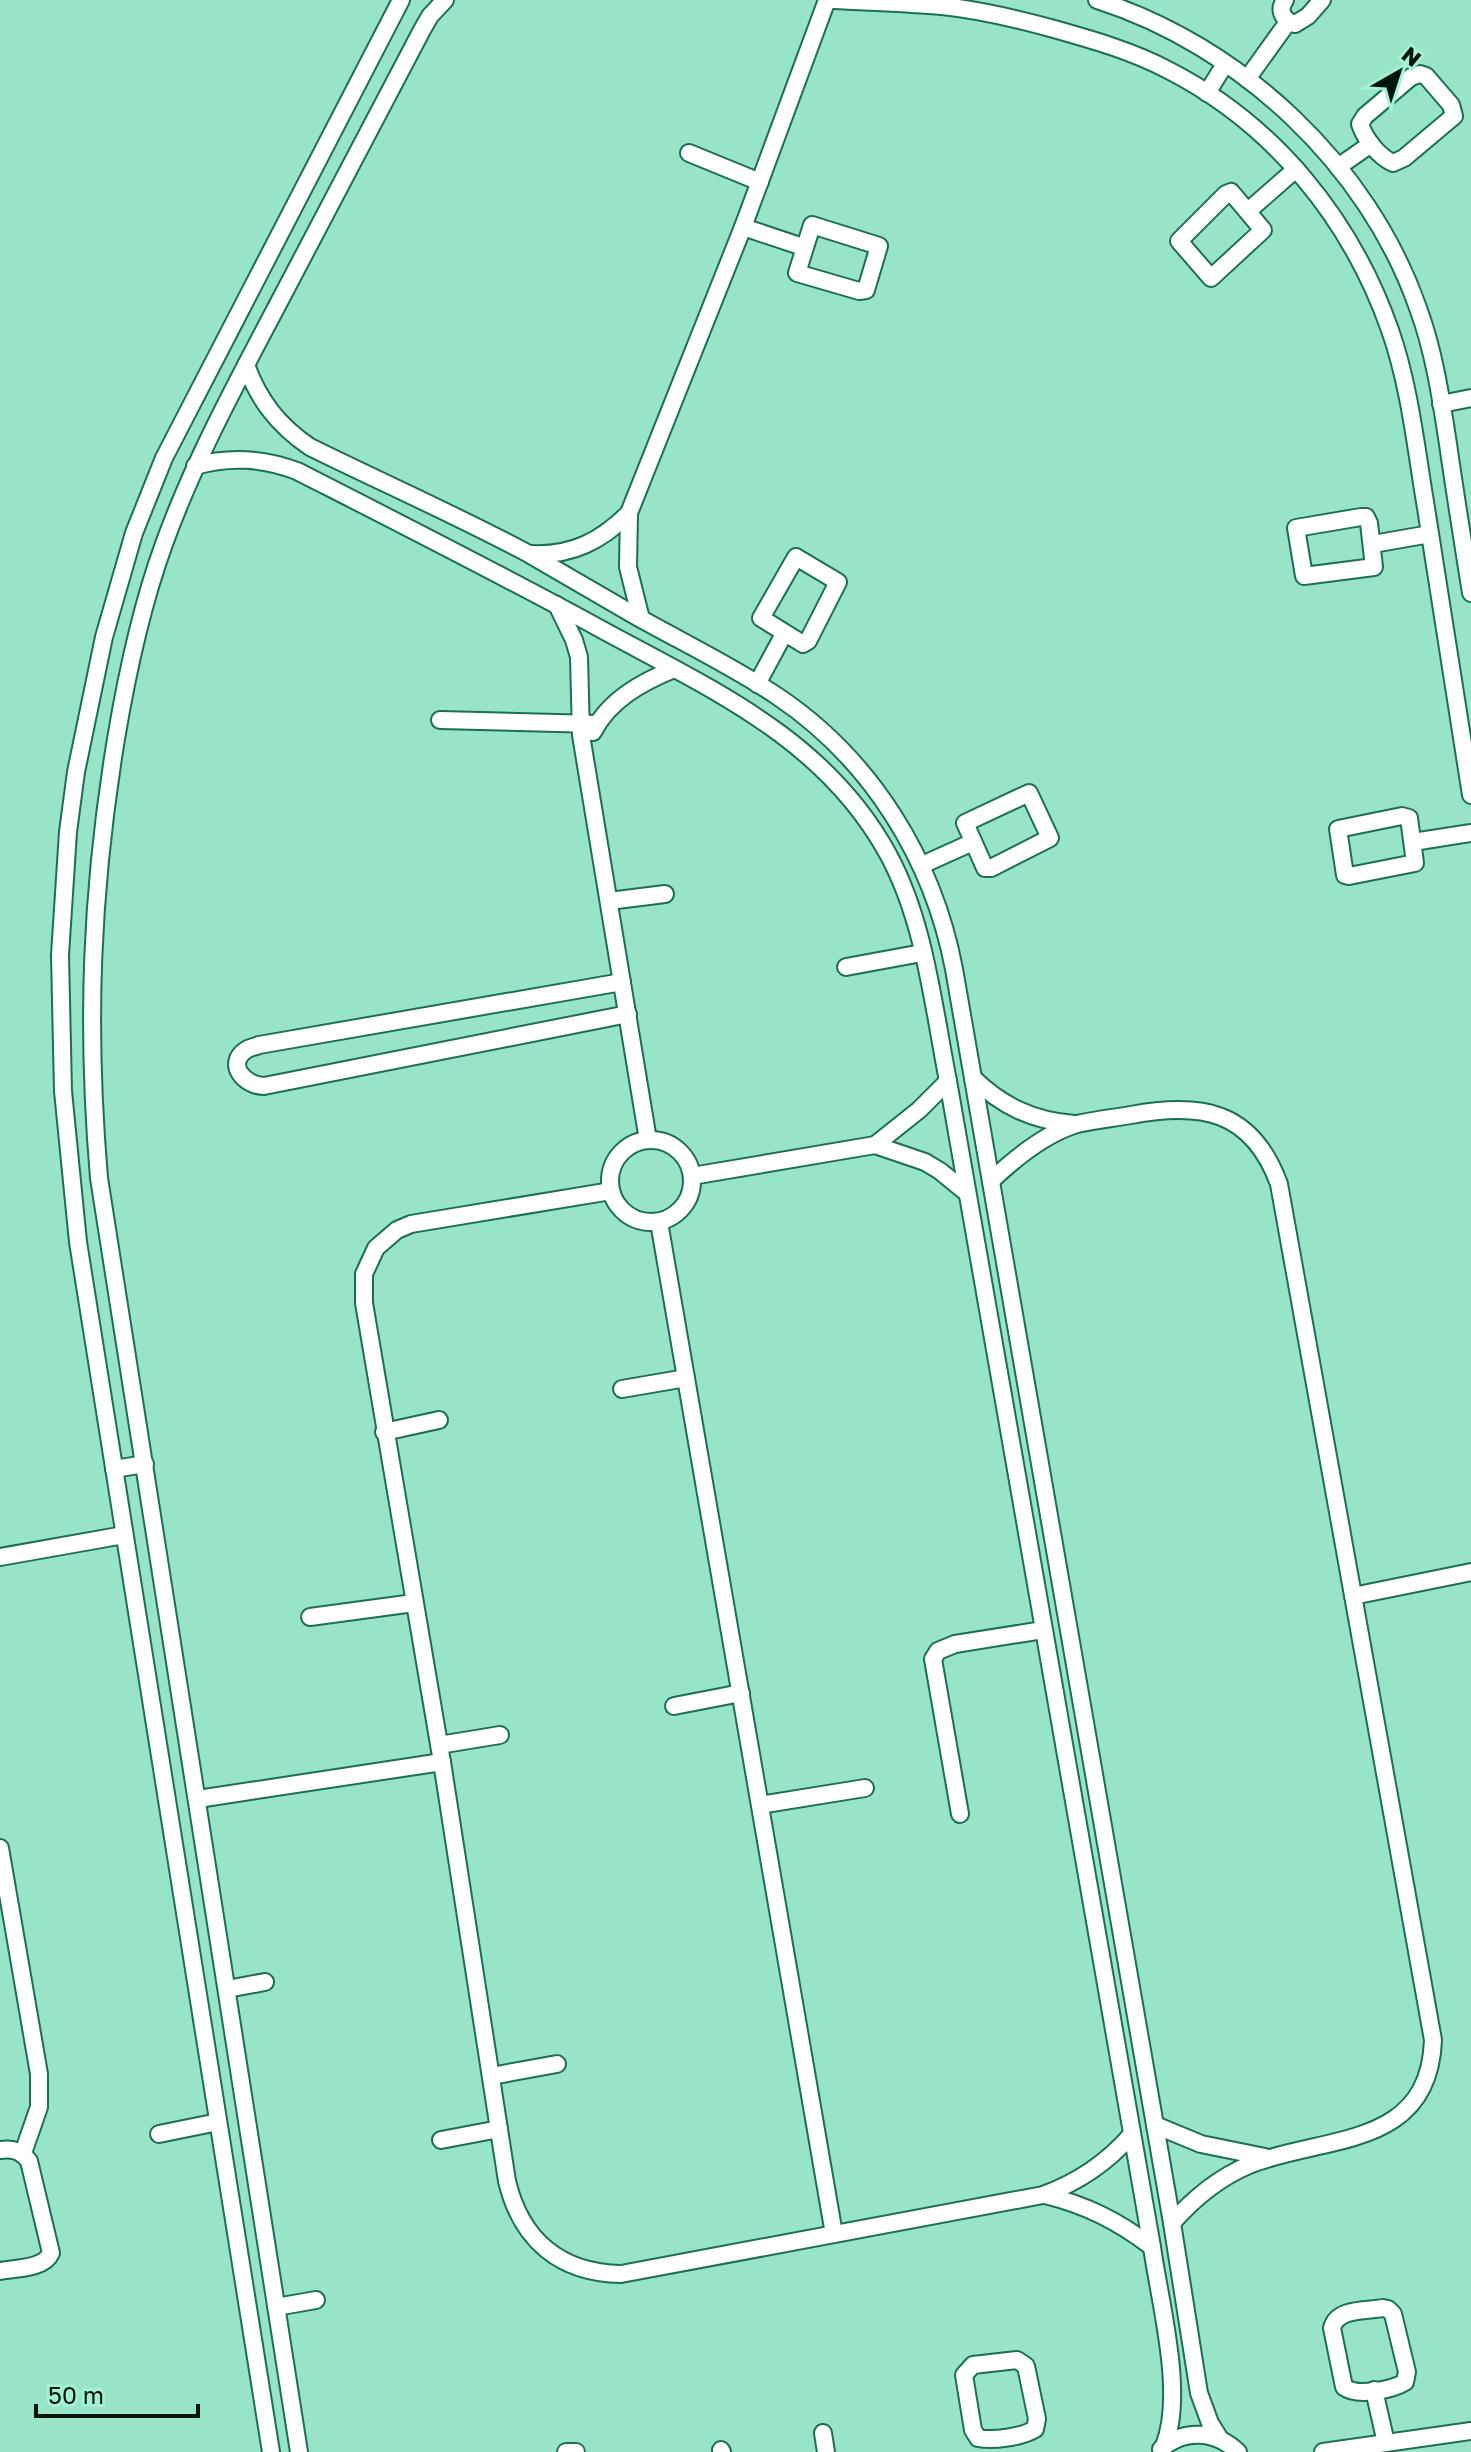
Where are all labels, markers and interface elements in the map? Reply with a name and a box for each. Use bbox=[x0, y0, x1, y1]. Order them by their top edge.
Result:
north arrow bbox=[1359, 32, 1439, 112]
text: N bbox=[1397, 40, 1427, 72]
scale bar bbox=[36, 2368, 198, 2418]
text: 50 m bbox=[48, 2380, 104, 2409]

